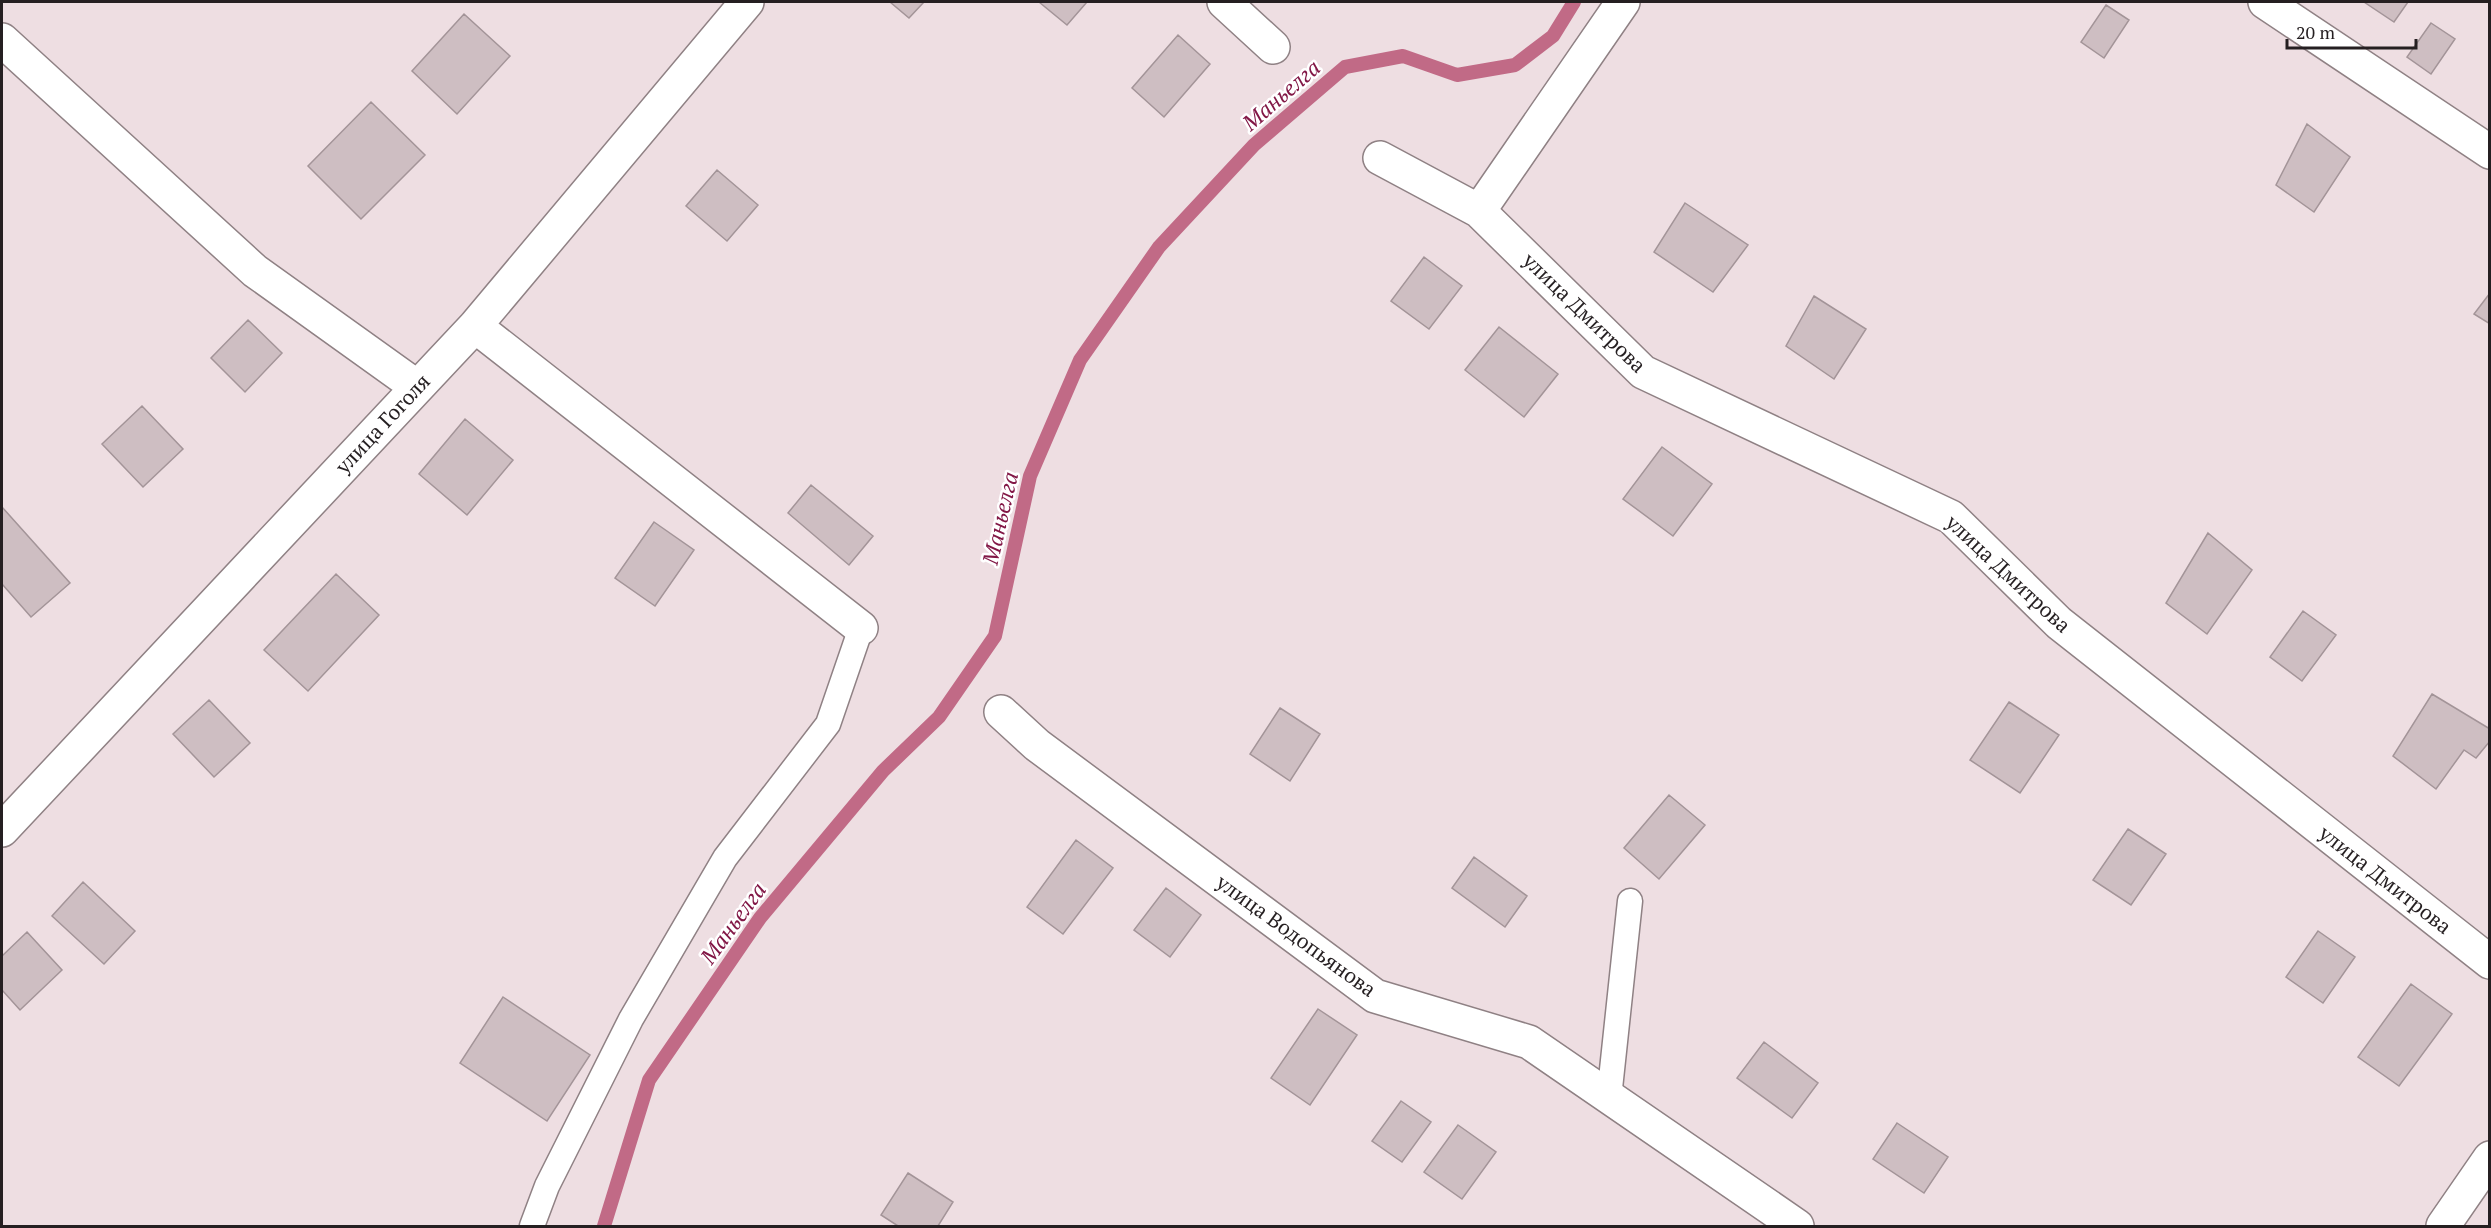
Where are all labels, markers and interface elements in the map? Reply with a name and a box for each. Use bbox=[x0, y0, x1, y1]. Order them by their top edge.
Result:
scale bar bbox=[2287, 12, 2416, 50]
text: 20 m bbox=[2296, 20, 2336, 44]
water label: Маньелга bbox=[1235, 53, 1326, 137]
street label: улица Дмитрова bbox=[1516, 246, 1653, 379]
street label: улица Гоголя bbox=[328, 367, 436, 480]
water label: Маньелга bbox=[975, 469, 1024, 568]
street label: улица Дмитрова bbox=[1939, 507, 2077, 639]
street label: улица Дмитрова bbox=[2313, 818, 2458, 940]
street label: улица Водопьянова bbox=[1210, 867, 1382, 1003]
water label: Маньелга bbox=[693, 876, 772, 970]

